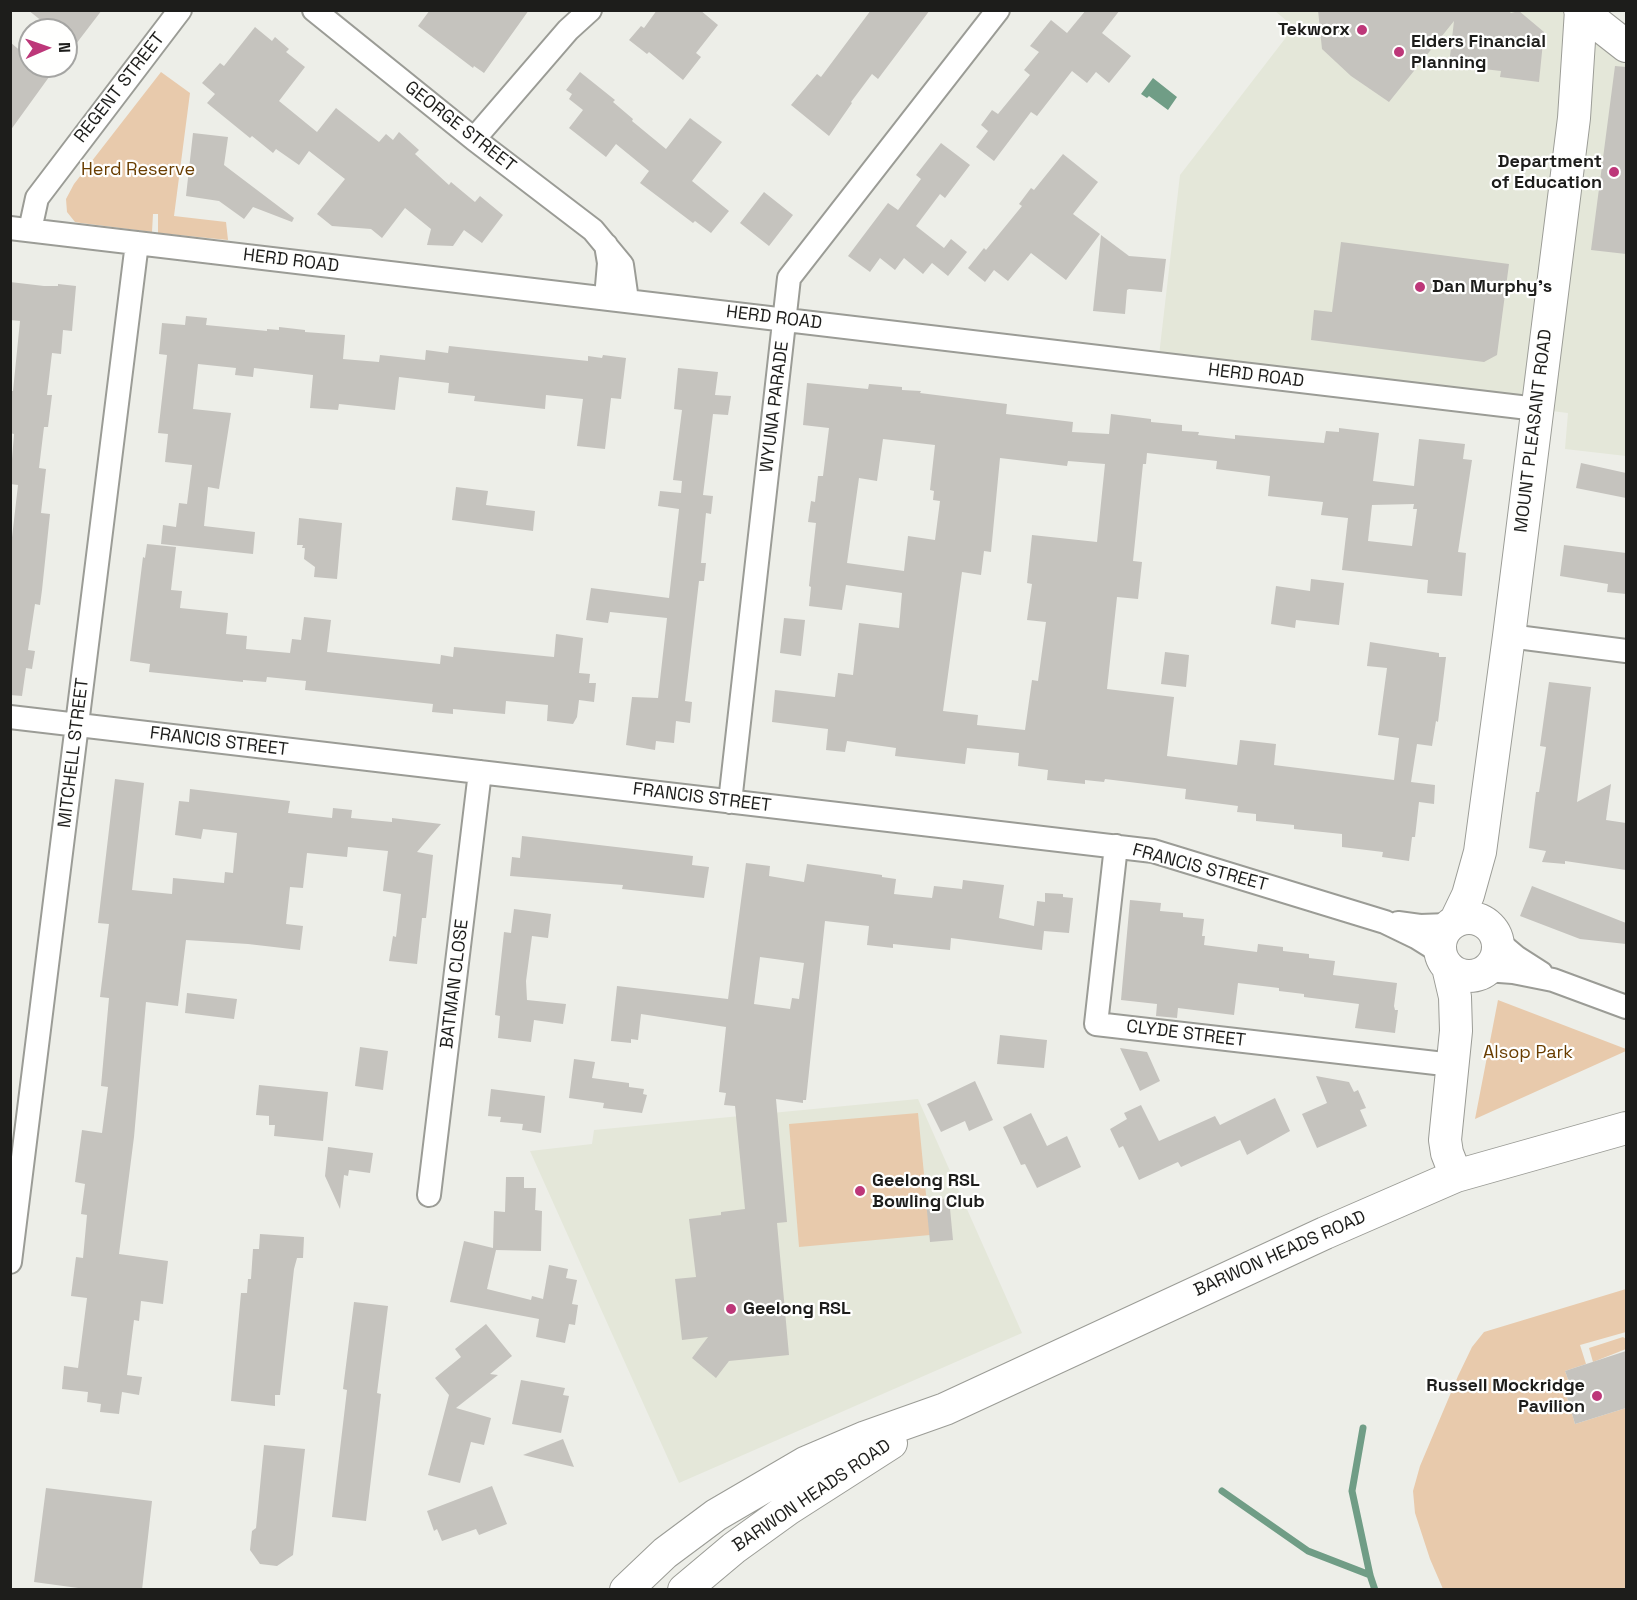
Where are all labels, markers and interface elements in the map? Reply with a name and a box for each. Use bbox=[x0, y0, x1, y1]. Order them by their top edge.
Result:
north arrow bbox=[18, 18, 78, 78]
place label: Tekworx bbox=[1278, 19, 1350, 41]
marker: Tekworx bbox=[1355, 23, 1369, 37]
street label: REGENT STREET bbox=[70, 29, 170, 147]
place label: Elders Financial Planning bbox=[1411, 31, 1546, 74]
text: N bbox=[54, 42, 75, 53]
marker: Elders Financial Planning bbox=[1392, 45, 1406, 59]
street label: GEORGE STREET bbox=[400, 77, 520, 177]
place label: Department of Education bbox=[1491, 151, 1602, 194]
park label: Herd Reserve bbox=[81, 159, 195, 181]
marker: Department of Education bbox=[1607, 165, 1621, 179]
street label: HERD ROAD bbox=[242, 244, 340, 278]
place label: Dan Murphy's bbox=[1432, 276, 1552, 298]
marker: Dan Murphy's bbox=[1413, 280, 1427, 294]
street label: HERD ROAD bbox=[725, 301, 823, 335]
street label: MOUNT PLEASANT ROAD bbox=[1511, 328, 1557, 534]
street label: WYUNA PARADE bbox=[756, 340, 794, 474]
street label: HERD ROAD bbox=[1207, 359, 1305, 393]
street label: MITCHELL STREET bbox=[54, 677, 94, 829]
street label: FRANCIS STREET bbox=[149, 723, 289, 761]
street label: FRANCIS STREET bbox=[632, 779, 772, 817]
street label: FRANCIS STREET bbox=[1130, 840, 1270, 896]
street label: BATMAN CLOSE bbox=[436, 918, 474, 1050]
street label: CLYDE STREET bbox=[1125, 1016, 1247, 1052]
park label: Alsop Park bbox=[1483, 1042, 1573, 1064]
place label: Geelong RSL Bowling Club bbox=[872, 1170, 985, 1212]
marker: Geelong RSL Bowling Club bbox=[853, 1184, 867, 1198]
street label: BARWON HEADS ROAD bbox=[1191, 1206, 1369, 1302]
place label: Geelong RSL bbox=[743, 1298, 851, 1320]
marker: Geelong RSL bbox=[724, 1302, 738, 1316]
place label: Russell Mockridge Pavilion bbox=[1426, 1375, 1585, 1418]
marker: Russell Mockridge Pavilion bbox=[1590, 1389, 1604, 1403]
street label: BARWON HEADS ROAD bbox=[729, 1435, 895, 1557]

